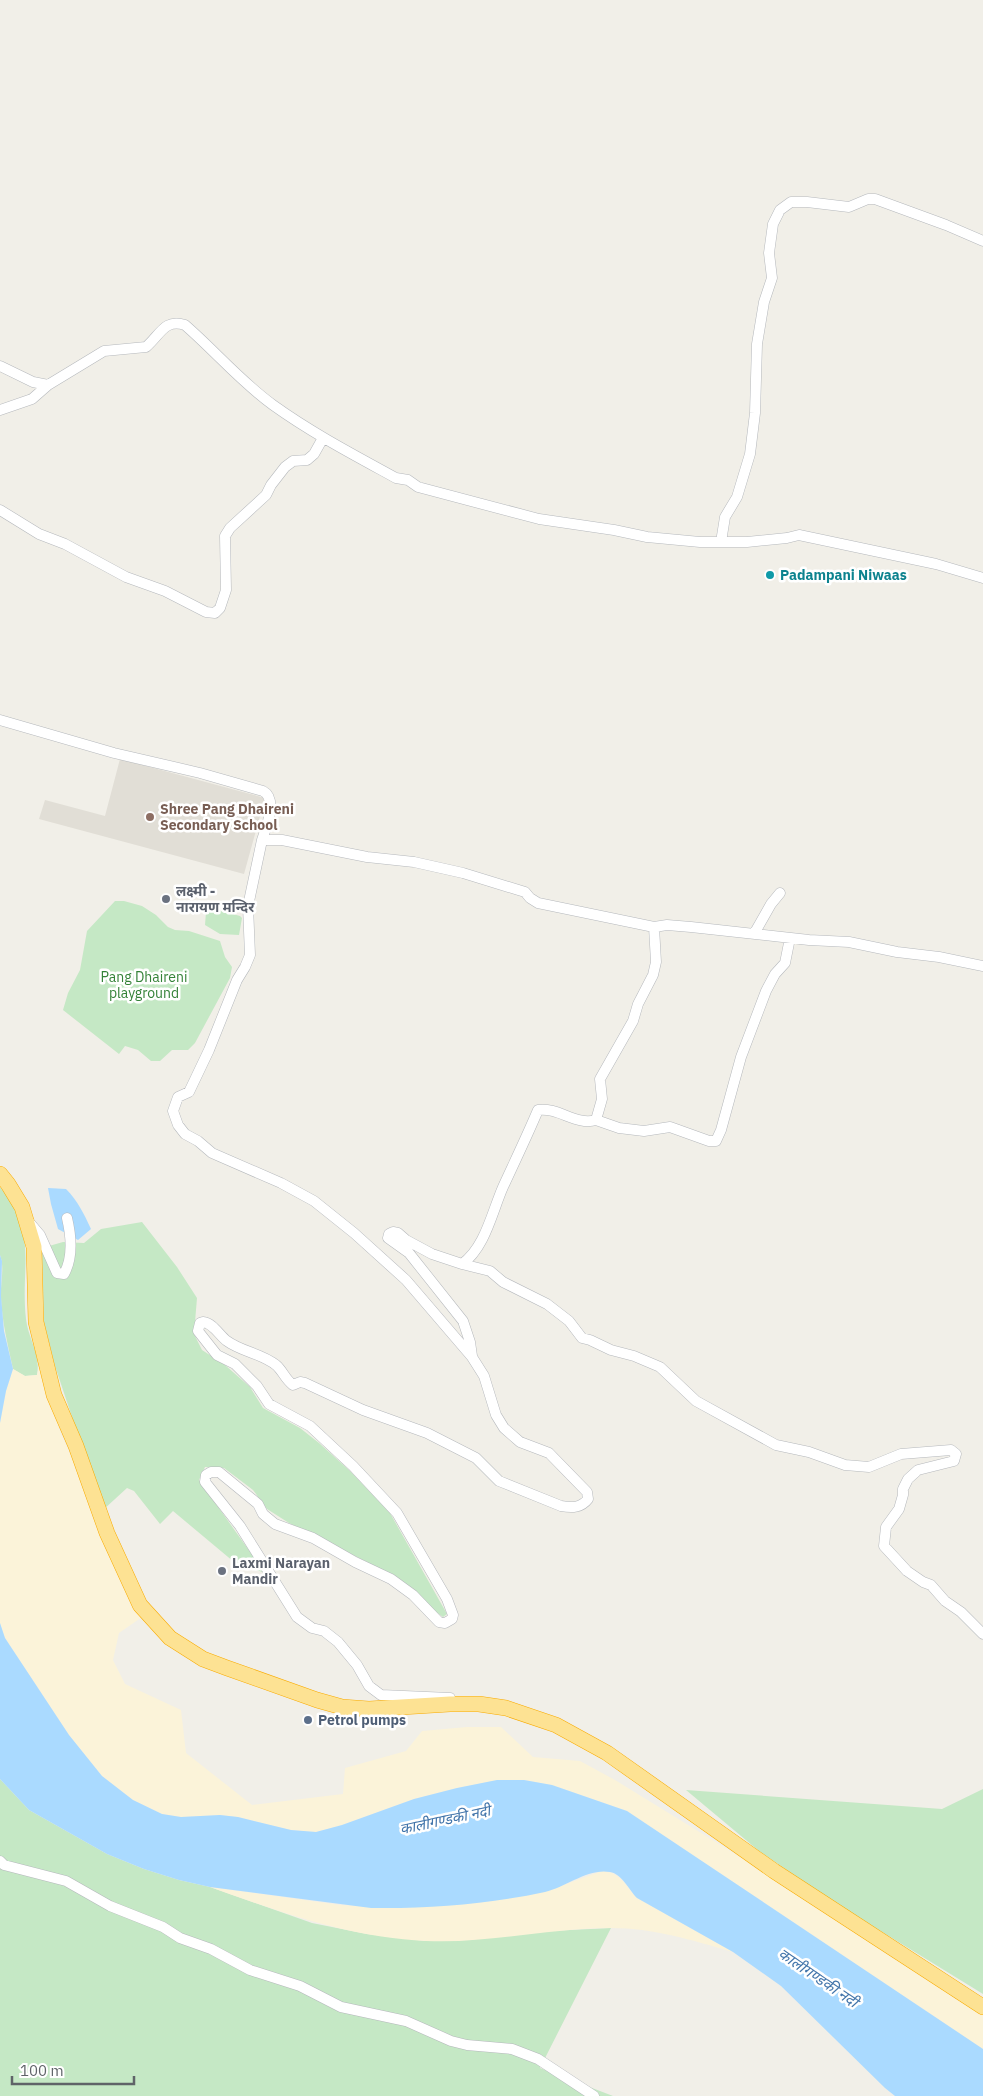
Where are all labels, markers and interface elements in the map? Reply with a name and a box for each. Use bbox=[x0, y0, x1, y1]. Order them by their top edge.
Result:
place label: Padampani Niwaas bbox=[780, 566, 907, 584]
marker: Padampani Niwaas bbox=[764, 569, 776, 581]
place label: Shree Pang Dhaireni Secondary School bbox=[160, 800, 294, 834]
marker: Shree Pang Dhaireni Secondary School bbox=[144, 811, 156, 823]
place label: लक्ष्मी - नारायण मन्दिर bbox=[176, 882, 255, 916]
marker: लक्ष्मी - नारायण मन्दिर bbox=[160, 893, 172, 905]
park label: Pang Dhaireni playground bbox=[101, 968, 188, 1002]
place label: Laxmi Narayan Mandir bbox=[232, 1554, 330, 1588]
marker: Laxmi Narayan Mandir bbox=[216, 1565, 228, 1577]
place label: Petrol pumps bbox=[318, 1711, 406, 1729]
marker: Petrol pumps bbox=[302, 1714, 314, 1726]
water label: कालीगण्डकी नदी bbox=[398, 1800, 495, 1838]
water label: कालीगण्डकी नदी bbox=[775, 1944, 864, 2013]
scale bar bbox=[12, 2054, 135, 2086]
text: 100 m bbox=[20, 2061, 64, 2080]

